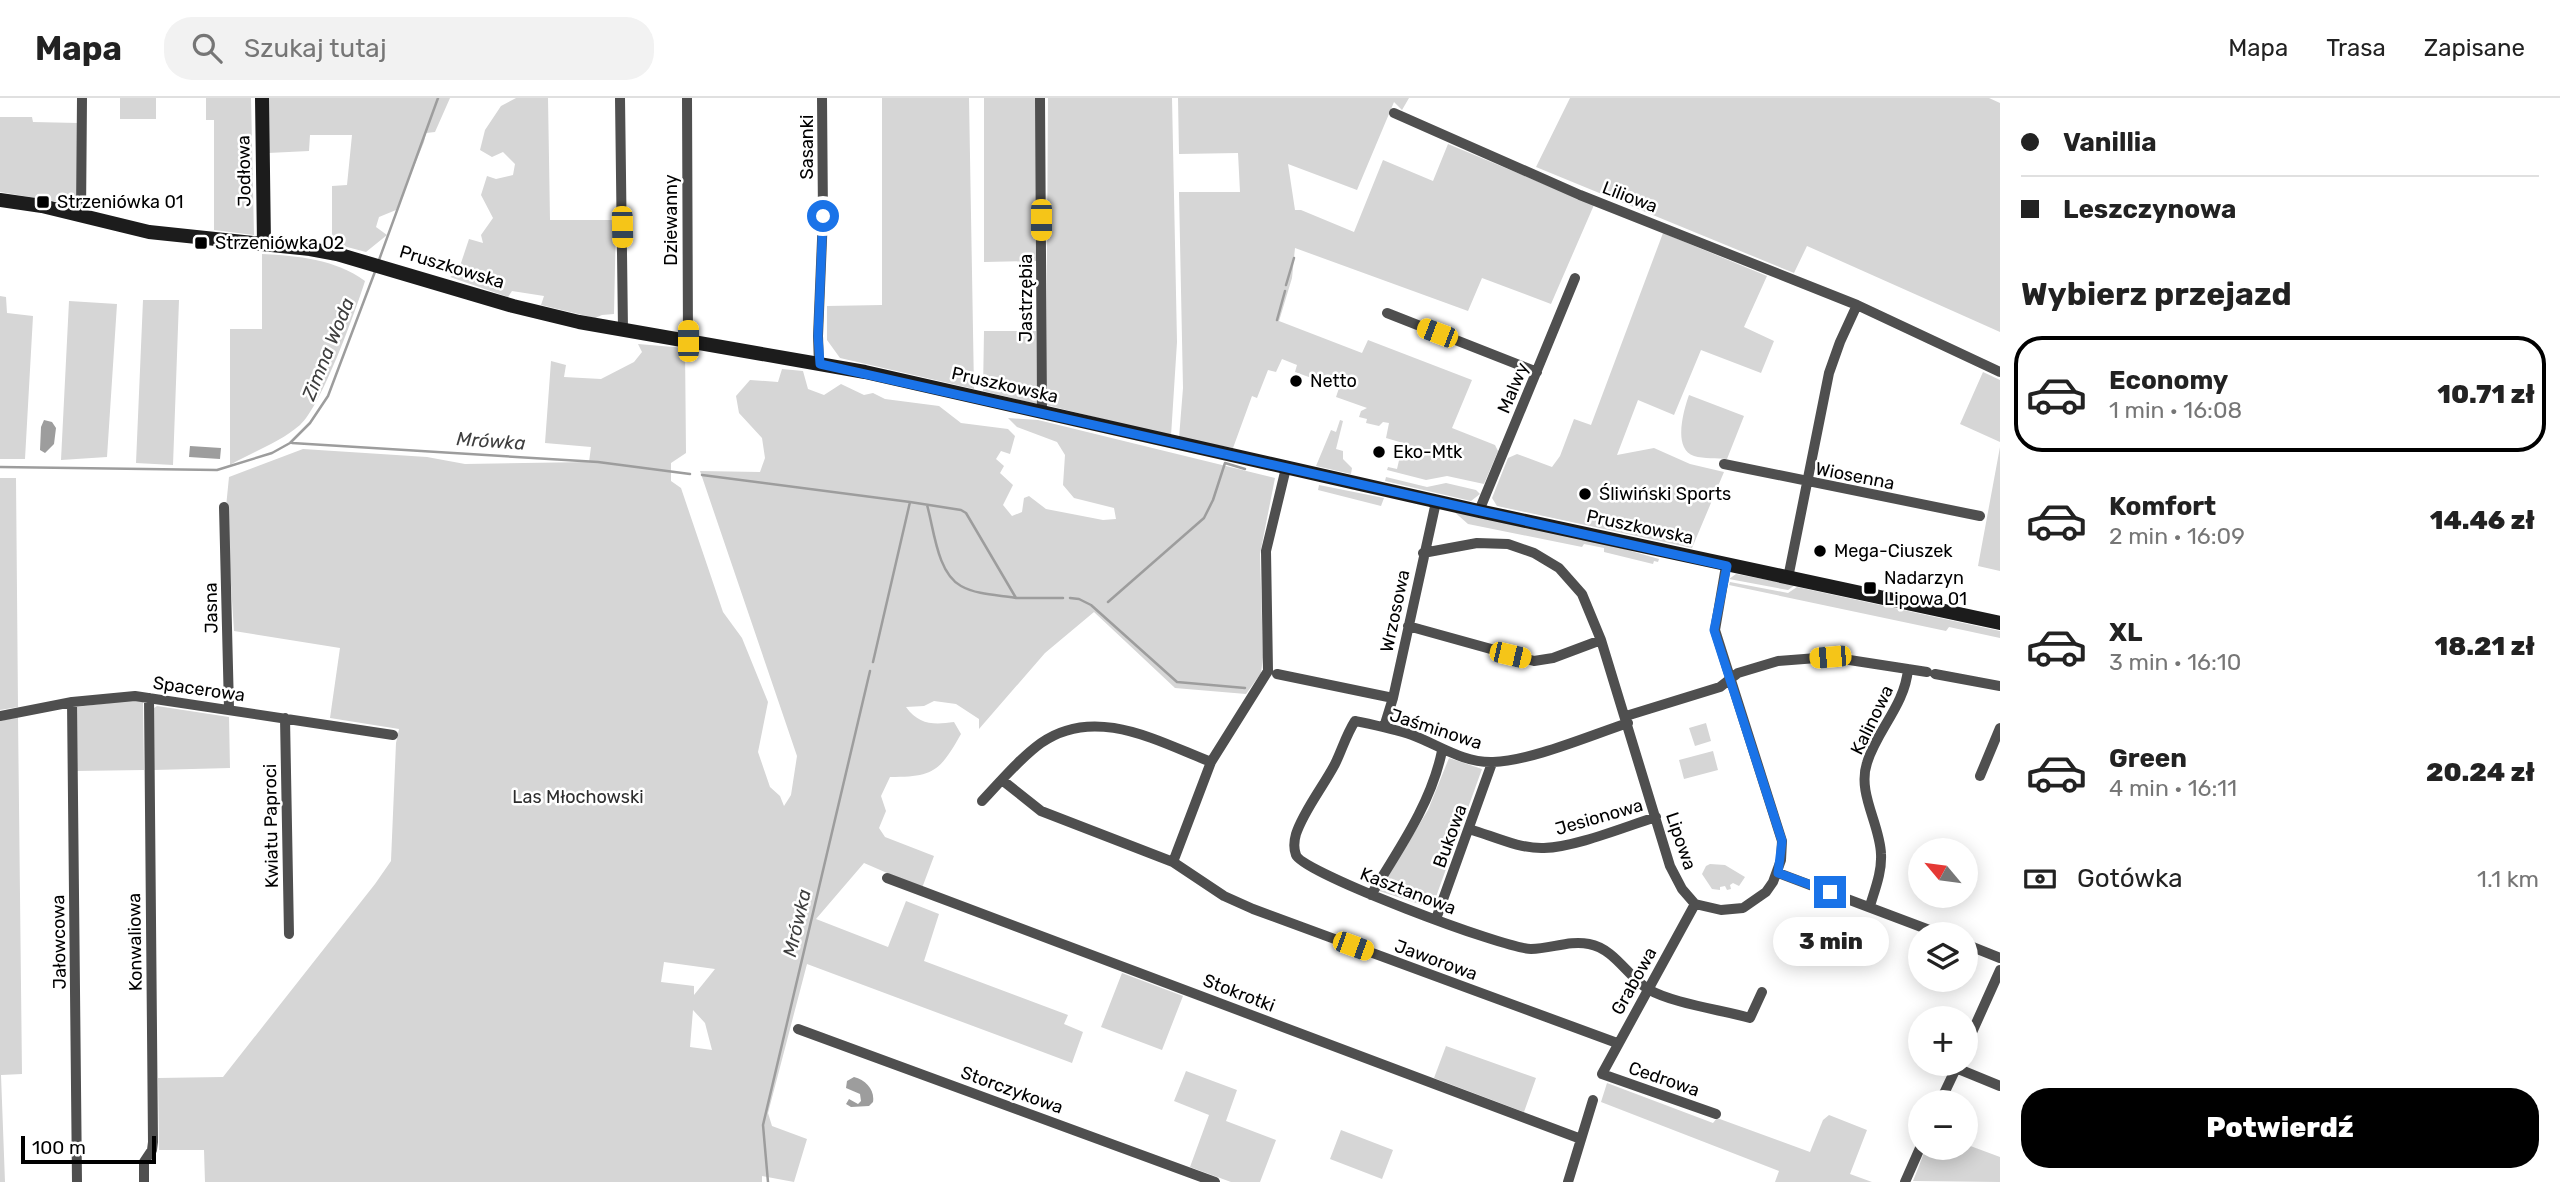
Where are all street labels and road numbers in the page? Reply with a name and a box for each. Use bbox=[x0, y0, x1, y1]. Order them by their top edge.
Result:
street label: Sasanki bbox=[796, 115, 818, 179]
street label: Jodłowa bbox=[232, 135, 256, 207]
street label: Dziewanny bbox=[660, 174, 682, 266]
street label: Liliowa bbox=[1599, 176, 1661, 218]
street label: Pruszkowska bbox=[397, 241, 507, 293]
street label: Jastrzębia bbox=[1015, 254, 1037, 342]
street label: Malwy bbox=[1493, 359, 1533, 417]
street label: Pruszkowska bbox=[949, 362, 1061, 408]
street label: Wiosenna bbox=[1814, 458, 1896, 494]
street label: Pruszkowska bbox=[1584, 505, 1696, 549]
street label: Wrzosowa bbox=[1376, 568, 1414, 654]
street label: Jasna bbox=[200, 582, 222, 634]
street label: Spacerowa bbox=[152, 672, 246, 706]
street label: Kalinowa bbox=[1846, 682, 1898, 758]
street label: Jaśminowa bbox=[1387, 704, 1485, 754]
street label: Kwiatu Paproci bbox=[259, 764, 283, 888]
street label: Jesionowa bbox=[1552, 794, 1646, 840]
street label: Bukowa bbox=[1428, 801, 1472, 871]
street label: Lipowa bbox=[1661, 809, 1701, 873]
street label: Kasztanowa bbox=[1357, 863, 1459, 919]
street label: Konwaliowa bbox=[123, 893, 147, 991]
street label: Jałowcowa bbox=[47, 894, 71, 990]
street label: Jaworowa bbox=[1392, 935, 1480, 985]
street label: Grabowa bbox=[1606, 943, 1662, 1019]
street label: Stokrotki bbox=[1200, 969, 1278, 1017]
street label: Cedrowa bbox=[1626, 1057, 1702, 1101]
street label: Storczykowa bbox=[958, 1061, 1066, 1119]

